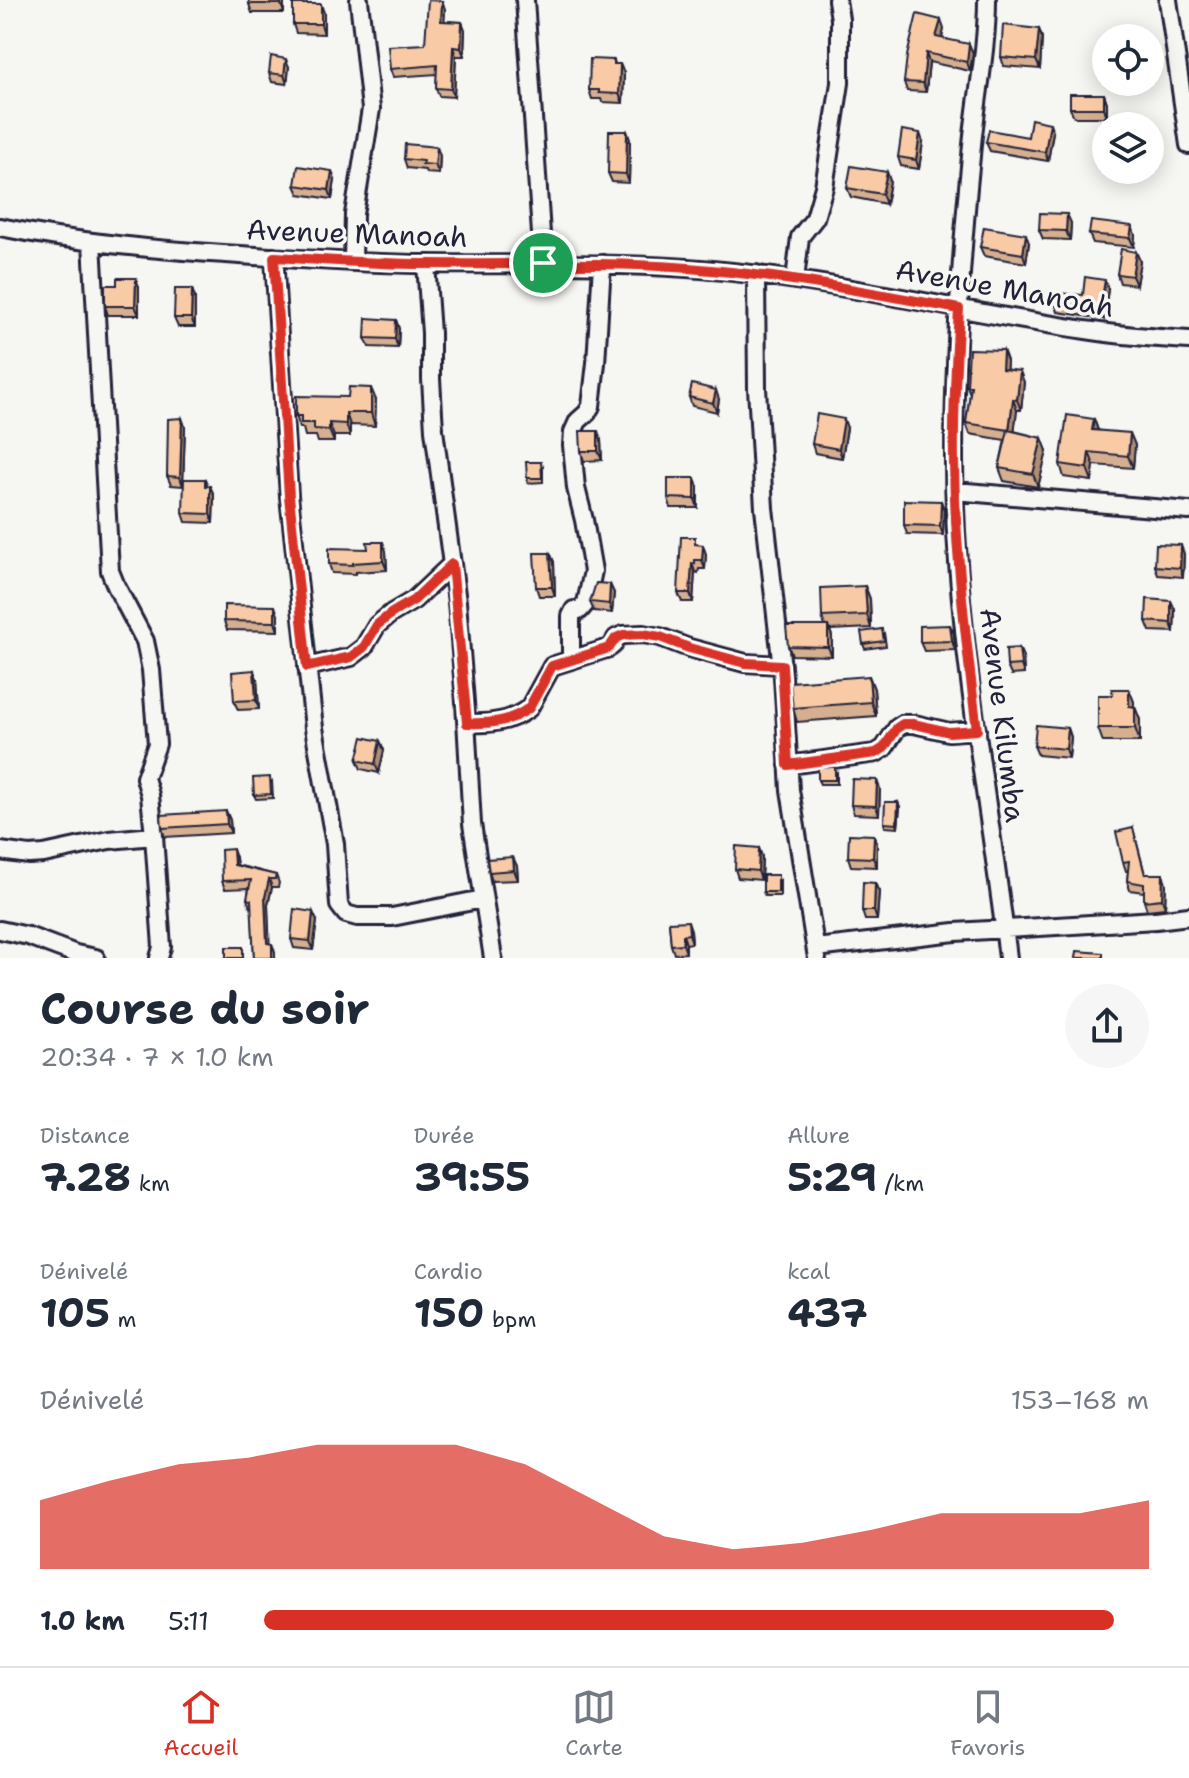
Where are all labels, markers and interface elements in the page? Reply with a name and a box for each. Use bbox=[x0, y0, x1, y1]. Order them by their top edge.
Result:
map controls bbox=[1092, 24, 1164, 184]
button: locate bbox=[1092, 24, 1164, 96]
button: layers bbox=[1092, 112, 1164, 184]
street label: Avenue Manoah bbox=[246, 210, 468, 256]
pin bbox=[509, 229, 577, 297]
icon: arrive bbox=[521, 241, 565, 285]
street label: Avenue Manoah bbox=[893, 250, 1117, 326]
street label: Avenue Kilumba bbox=[971, 606, 1035, 824]
text: Course du soir bbox=[40, 979, 370, 1038]
button: share bbox=[1065, 984, 1149, 1068]
text: 20:34 · 7 × 1.0 km bbox=[40, 1039, 274, 1074]
text: Distance bbox=[40, 1121, 130, 1150]
text: Durée bbox=[414, 1121, 475, 1150]
text: Allure bbox=[787, 1121, 850, 1150]
text: 7.28 bbox=[40, 1150, 131, 1204]
text: 39:55 bbox=[414, 1150, 530, 1204]
text: 5:29 bbox=[787, 1150, 877, 1204]
text: km bbox=[131, 1169, 170, 1198]
text: /km bbox=[877, 1169, 924, 1198]
text: Dénivelé bbox=[40, 1257, 128, 1286]
text: Cardio bbox=[414, 1257, 483, 1286]
text: kcal bbox=[787, 1257, 830, 1286]
text: 105 bbox=[40, 1286, 110, 1340]
text: 150 bbox=[414, 1286, 485, 1340]
text: 437 bbox=[787, 1286, 868, 1340]
text: m bbox=[110, 1305, 136, 1334]
text: bpm bbox=[485, 1305, 536, 1334]
text: Dénivelé bbox=[40, 1382, 145, 1417]
text: 153–168 m bbox=[1011, 1382, 1149, 1417]
text: 1.0 km bbox=[40, 1603, 125, 1638]
text: 5:11 bbox=[168, 1603, 209, 1638]
tab: Accueil bbox=[164, 1685, 238, 1762]
tab: Carte bbox=[565, 1685, 623, 1762]
tab: Favoris bbox=[950, 1685, 1025, 1762]

